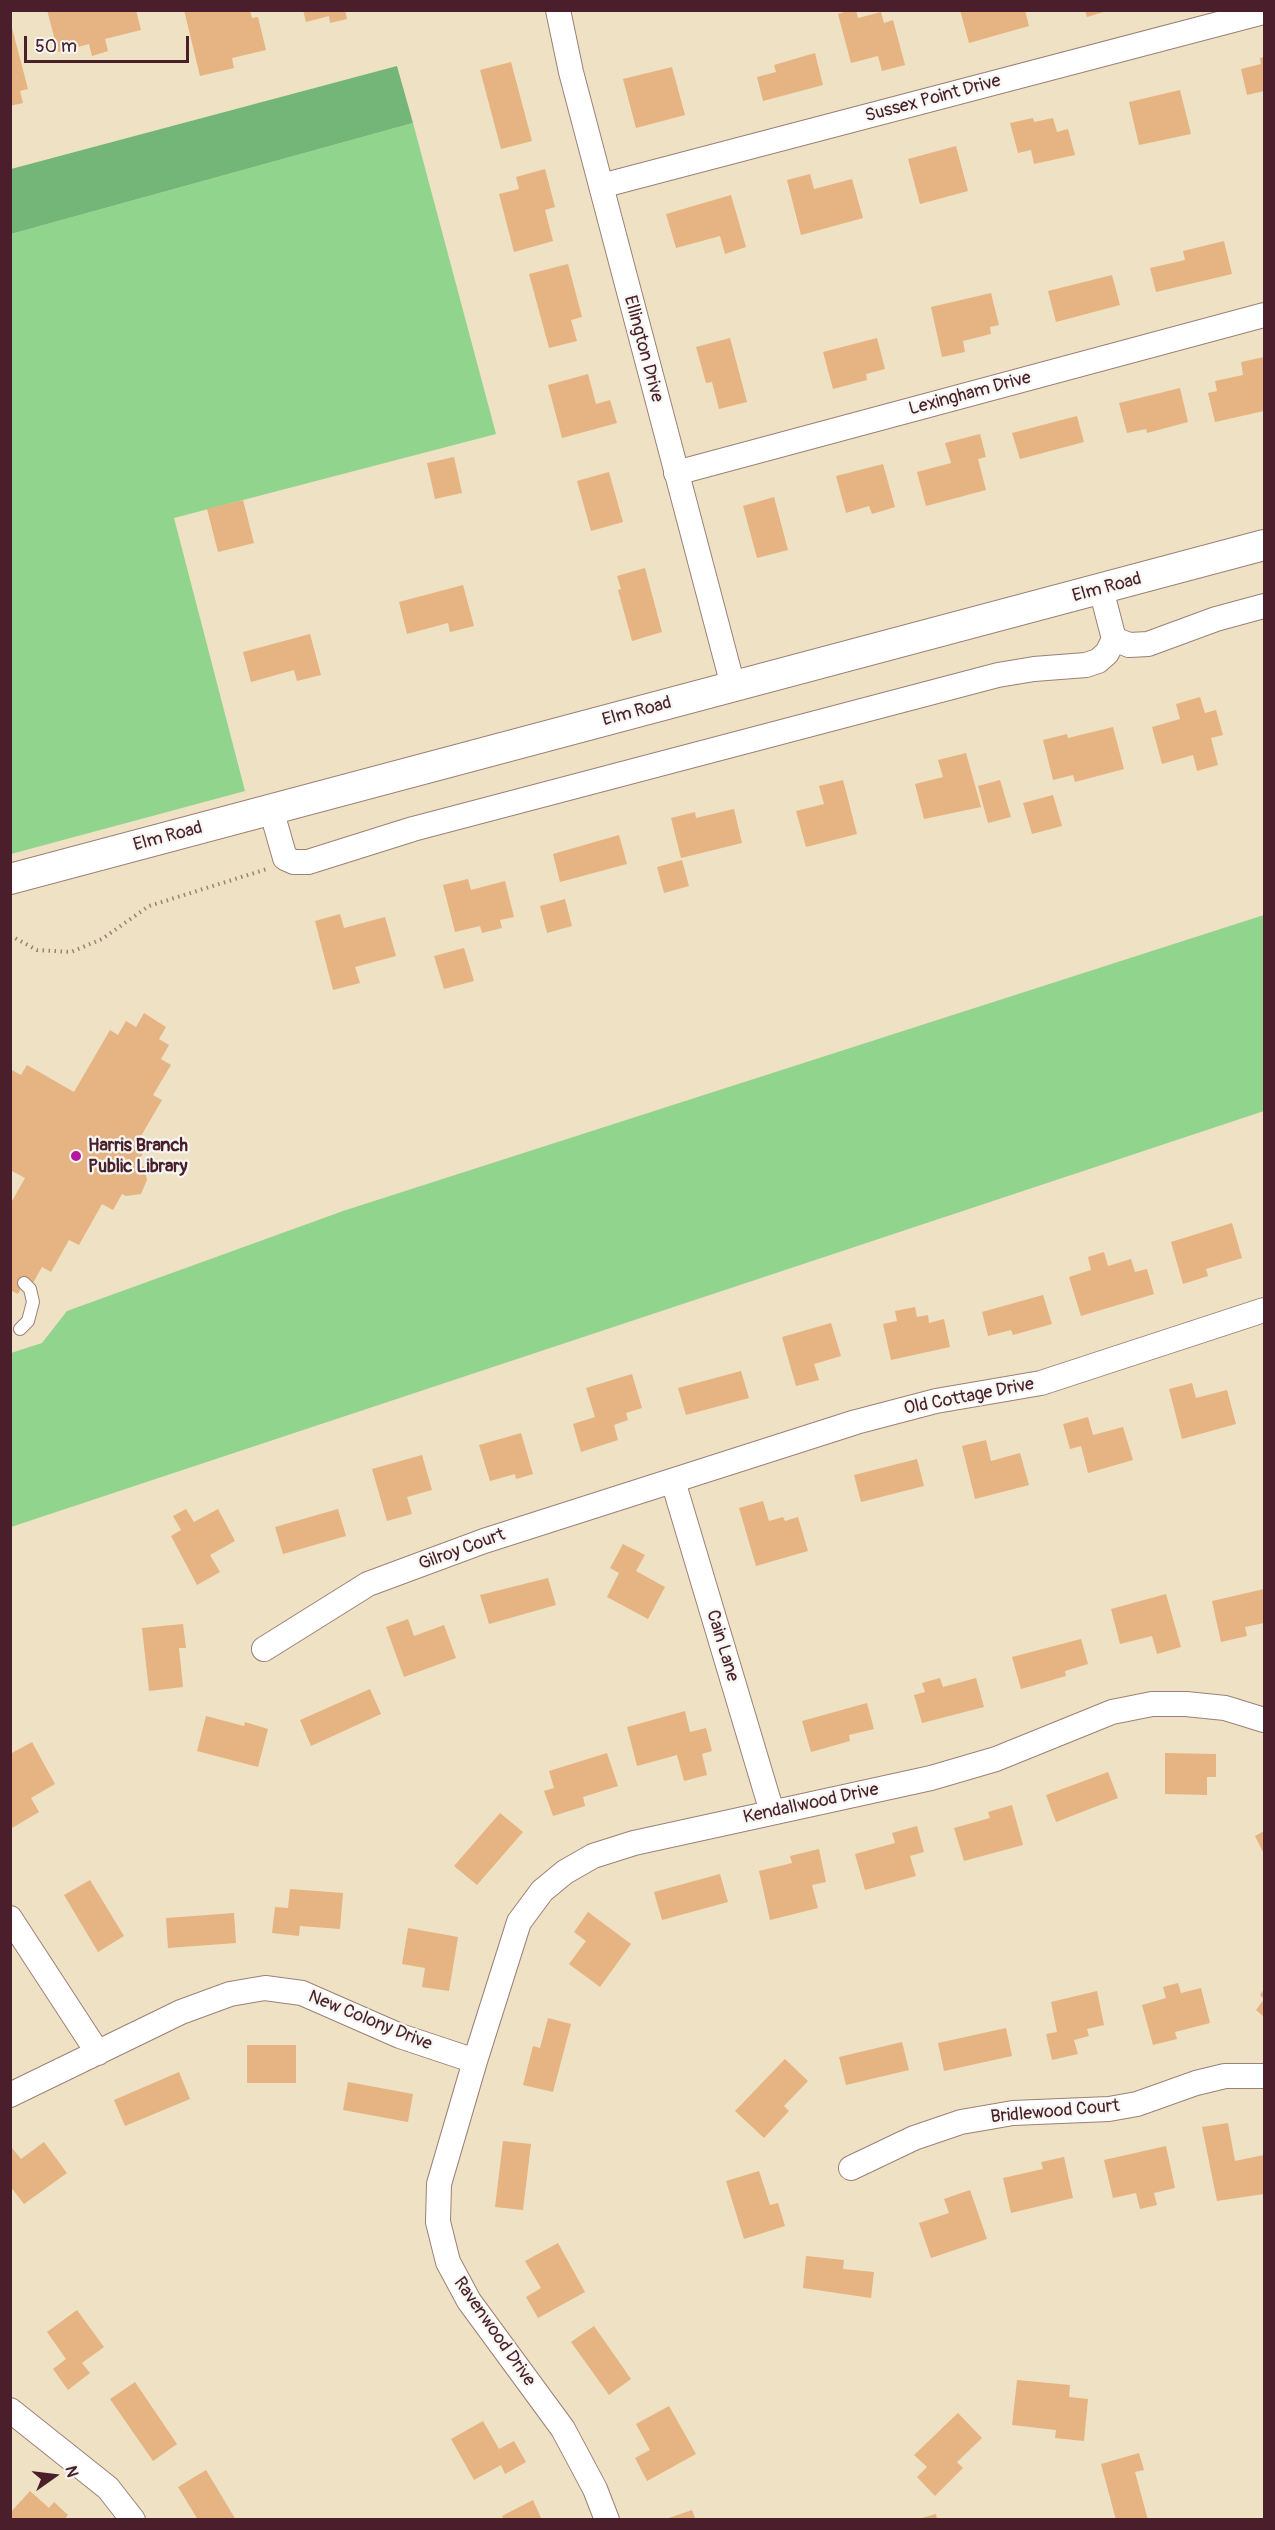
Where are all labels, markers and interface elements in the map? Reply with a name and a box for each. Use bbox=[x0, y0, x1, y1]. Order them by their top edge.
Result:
scale bar bbox=[27, 24, 192, 62]
text: 50 m bbox=[35, 35, 77, 58]
street label: Sussex Point Drive bbox=[863, 70, 1003, 128]
street label: Ellington Drive bbox=[618, 293, 668, 405]
street label: Lexingham Drive bbox=[907, 367, 1033, 421]
street label: Elm Road bbox=[1070, 568, 1144, 608]
street label: Elm Road bbox=[600, 692, 674, 732]
street label: Elm Road bbox=[131, 817, 205, 857]
place label: Harris Branch Public Library bbox=[88, 1135, 188, 1178]
marker: Harris Branch Public Library bbox=[69, 1149, 83, 1163]
street label: Old Cottage Drive bbox=[902, 1374, 1036, 1420]
street label: Gilroy Court bbox=[416, 1524, 508, 1576]
street label: Cain Lane bbox=[701, 1608, 743, 1684]
street label: Kendallwood Drive bbox=[741, 1779, 881, 1829]
street label: New Colony Drive bbox=[305, 1986, 435, 2056]
street label: Bridlewood Court bbox=[990, 2096, 1120, 2128]
street label: Ravenwood Drive bbox=[448, 2273, 540, 2391]
north arrow bbox=[24, 2446, 84, 2506]
text: N bbox=[60, 2464, 82, 2479]

